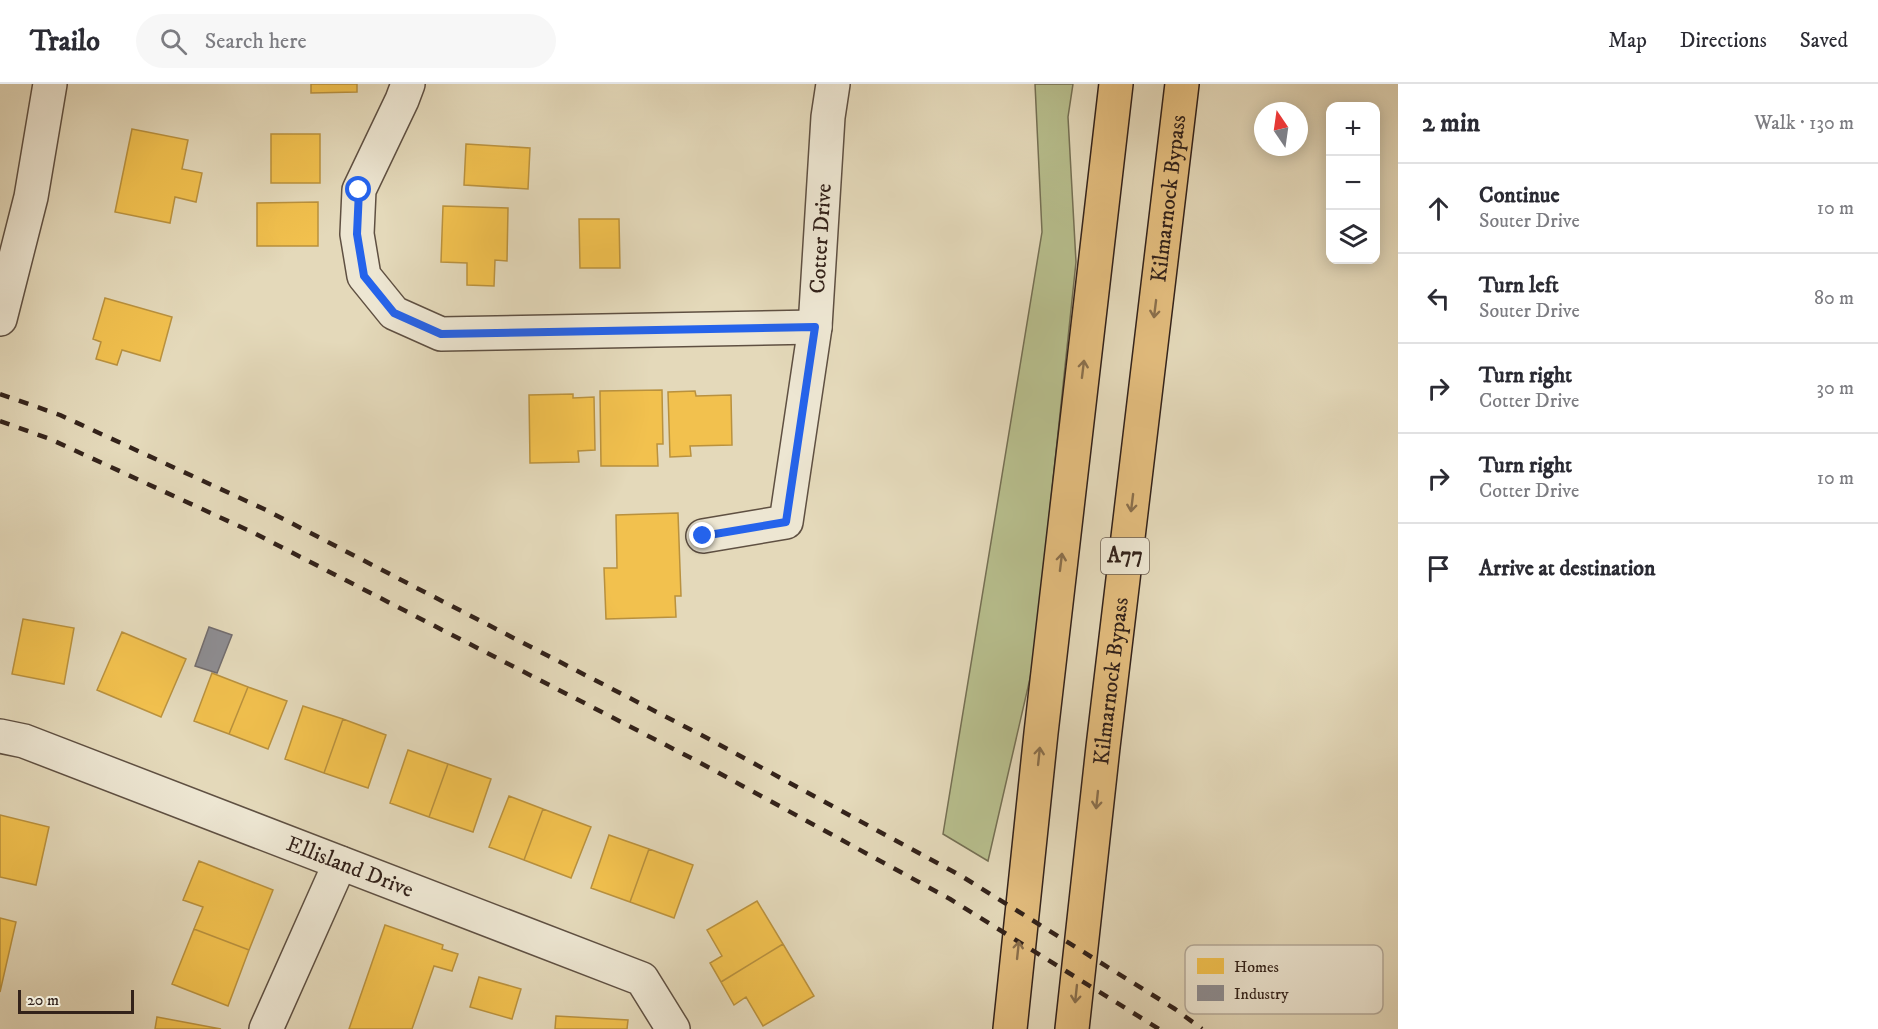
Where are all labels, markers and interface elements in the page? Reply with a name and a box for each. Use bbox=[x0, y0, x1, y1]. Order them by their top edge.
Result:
search box bbox=[136, 14, 556, 68]
text: Trailo bbox=[30, 24, 100, 59]
icon: search bbox=[157, 25, 190, 58]
text: Search here bbox=[205, 28, 307, 55]
text: Map bbox=[1608, 28, 1647, 54]
text: Directions bbox=[1680, 28, 1767, 54]
text: Saved bbox=[1800, 28, 1848, 54]
north arrow bbox=[1254, 102, 1308, 156]
map controls bbox=[1326, 102, 1380, 264]
button: + bbox=[1326, 102, 1380, 156]
text: 2 min bbox=[1422, 107, 1480, 140]
text: Walk · 130 m bbox=[1754, 111, 1854, 136]
street label: Kilmarnock Bypass bbox=[1145, 113, 1192, 284]
button: − bbox=[1326, 156, 1380, 210]
route start bbox=[345, 176, 371, 202]
text: Continue bbox=[1479, 182, 1560, 209]
street label: Cotter Drive bbox=[804, 183, 837, 294]
icon: ahead bbox=[1422, 192, 1455, 225]
text: 10 m bbox=[1817, 196, 1854, 221]
text: Souter Drive bbox=[1479, 209, 1580, 234]
button: layers bbox=[1326, 210, 1380, 264]
text: Turn left bbox=[1479, 272, 1559, 299]
icon: left bbox=[1422, 282, 1455, 315]
text: 80 m bbox=[1814, 286, 1854, 311]
one-way arrow bbox=[1149, 298, 1160, 318]
text: Souter Drive bbox=[1479, 299, 1580, 324]
one-way arrow bbox=[1078, 359, 1089, 379]
text: Turn right bbox=[1479, 362, 1572, 389]
icon: right bbox=[1422, 372, 1455, 405]
text: 30 m bbox=[1816, 376, 1854, 401]
text: Cotter Drive bbox=[1479, 389, 1579, 414]
text: Turn right bbox=[1479, 452, 1572, 479]
icon: right bbox=[1422, 462, 1455, 495]
text: 10 m bbox=[1817, 466, 1854, 491]
text: Cotter Drive bbox=[1479, 479, 1579, 504]
one-way arrow bbox=[1126, 492, 1137, 512]
route end bbox=[689, 522, 715, 548]
road number: A77 bbox=[1101, 538, 1149, 574]
icon: arrive bbox=[1422, 552, 1455, 585]
one-way arrow bbox=[1056, 553, 1067, 573]
text: Arrive at destination bbox=[1479, 555, 1656, 582]
street label: Kilmarnock Bypass bbox=[1088, 596, 1134, 766]
one-way arrow bbox=[1034, 747, 1045, 766]
one-way arrow bbox=[1091, 790, 1102, 810]
street label: Ellisland Drive bbox=[283, 830, 417, 903]
one-way arrow bbox=[1013, 940, 1024, 960]
legend bbox=[1185, 945, 1383, 1014]
text: Homes bbox=[1234, 957, 1279, 977]
one-way arrow bbox=[1070, 984, 1081, 1004]
text: Industry bbox=[1234, 984, 1289, 1004]
scale bar bbox=[18, 987, 134, 1014]
text: 20 m bbox=[27, 990, 59, 1010]

